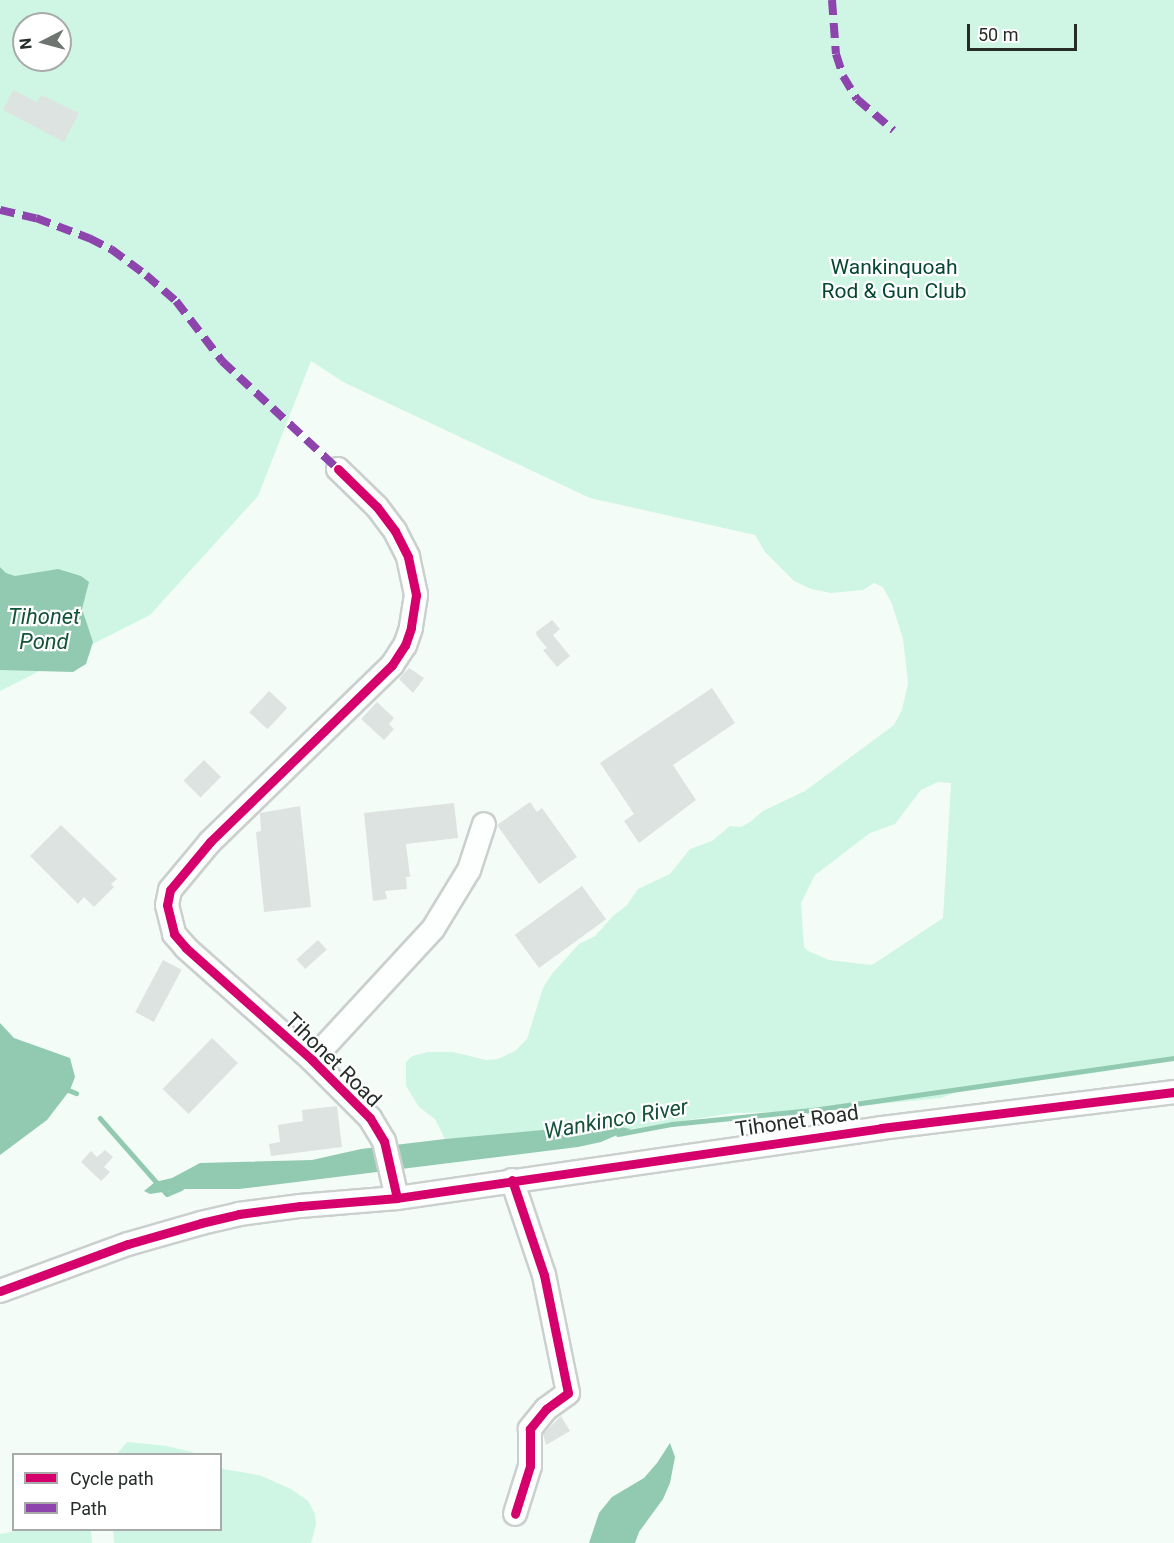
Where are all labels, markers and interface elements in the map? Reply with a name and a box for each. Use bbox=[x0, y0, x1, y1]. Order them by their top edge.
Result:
north arrow bbox=[12, 12, 72, 72]
scale bar bbox=[970, 12, 1080, 50]
text: 50 m bbox=[978, 24, 1018, 45]
text: N bbox=[16, 37, 36, 50]
park label: Wankinquoah Rod & Gun Club bbox=[821, 254, 967, 304]
water label: Tihonet Pond bbox=[8, 603, 80, 654]
street label: Tihonet Road bbox=[280, 1008, 386, 1112]
water label: Wankinco River bbox=[542, 1093, 690, 1145]
street label: Tihonet Road bbox=[734, 1100, 860, 1142]
legend bbox=[12, 1453, 222, 1531]
text: Cycle path bbox=[70, 1468, 154, 1489]
text: Path bbox=[70, 1498, 107, 1519]

